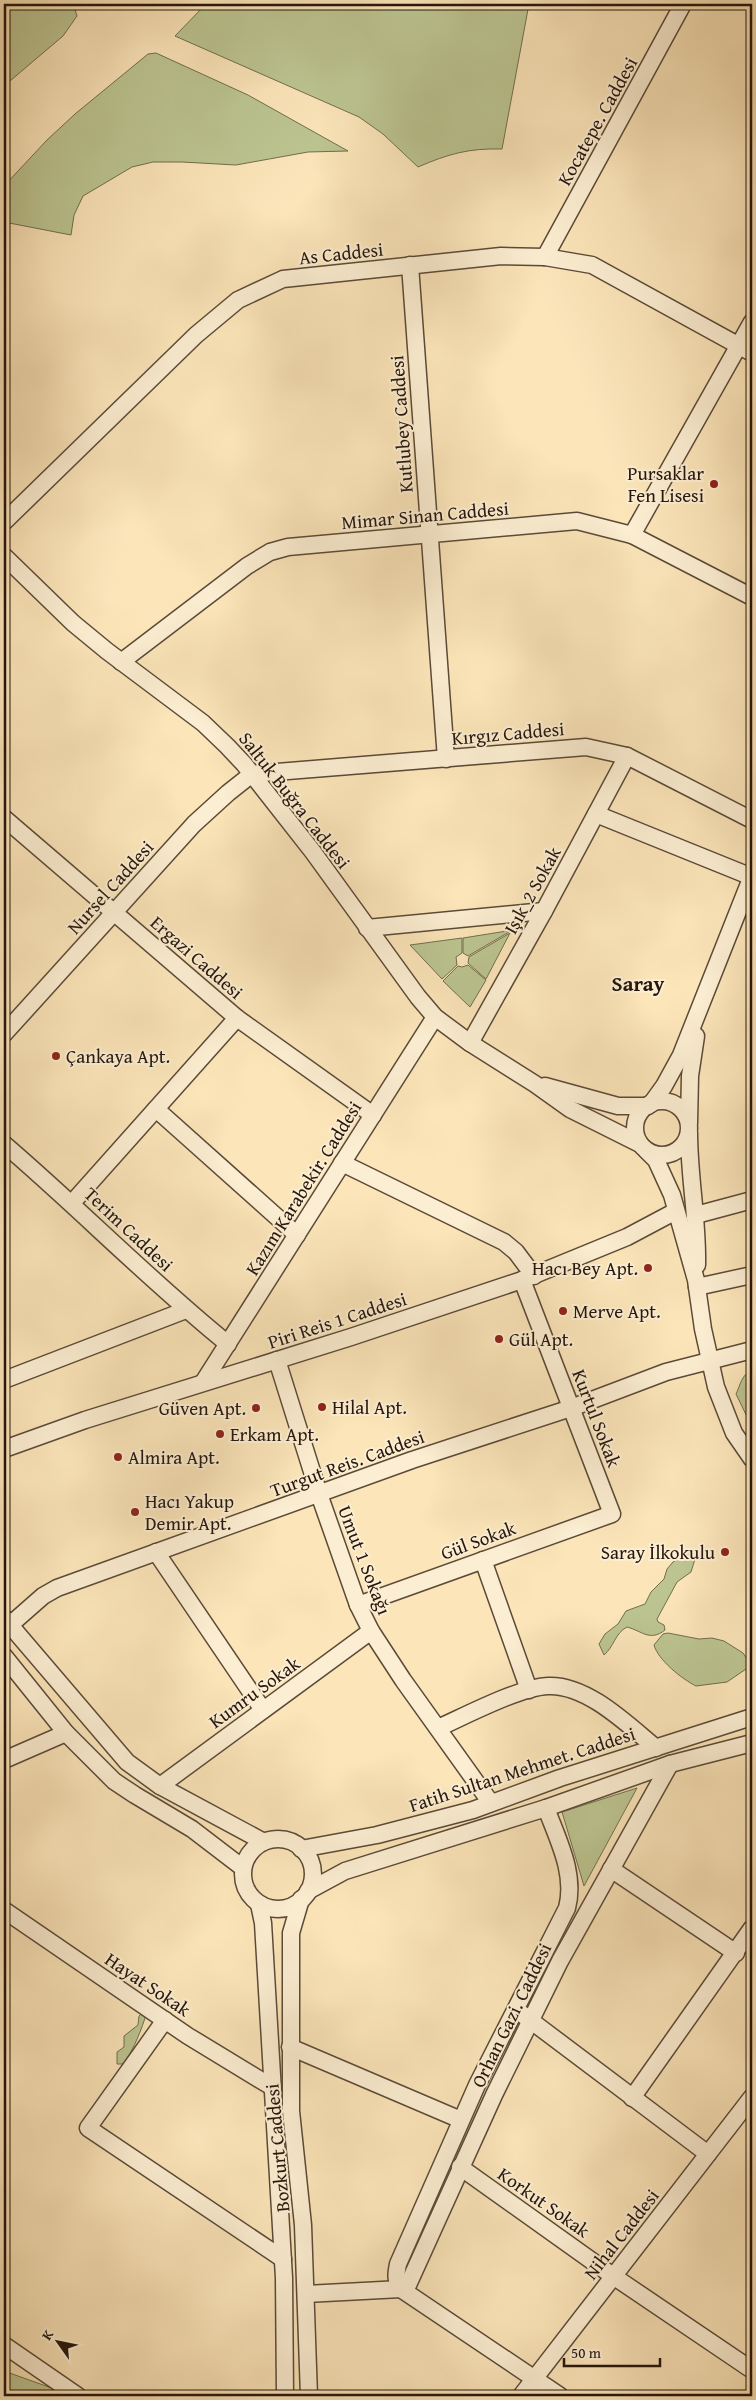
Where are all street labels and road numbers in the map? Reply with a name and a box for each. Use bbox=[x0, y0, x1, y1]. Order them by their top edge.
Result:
street label: Kocatepe. Caddesi bbox=[550, 52, 644, 190]
street label: As Caddesi bbox=[297, 235, 385, 271]
street label: Kutlubey Caddesi bbox=[382, 354, 420, 494]
street label: Mimar Sinan Caddesi bbox=[340, 494, 510, 536]
street label: Kırgız Caddesi bbox=[450, 714, 566, 752]
street label: Saltuk Buğra Caddesi bbox=[233, 726, 357, 874]
street label: Nursel Caddesi bbox=[60, 834, 160, 940]
street label: Işık_2 Sokak bbox=[496, 841, 568, 939]
street label: Ergazi Caddesi bbox=[144, 909, 250, 1005]
street label: Kazım Karabekir. Caddesi bbox=[238, 1095, 368, 1281]
street label: Terim Caddesi bbox=[78, 1180, 180, 1278]
street label: Piri Reis 1 Caddesi bbox=[264, 1284, 410, 1356]
street label: Kurtul Sokak bbox=[565, 1365, 629, 1471]
street label: Turgut Reis. Caddesi bbox=[266, 1422, 428, 1504]
street label: Umut 1 Sokağı bbox=[331, 1501, 399, 1619]
street label: Gül Sokak bbox=[436, 1513, 520, 1567]
street label: Kumru Sokak bbox=[203, 1649, 306, 1735]
street label: Fatih Sultan Mehmet. Caddesi bbox=[405, 1719, 639, 1819]
street label: Orhan Gazi. Caddesi bbox=[464, 1938, 558, 2092]
street label: Hayat Sokak bbox=[100, 1945, 197, 2023]
street label: Bozkurt Caddesi bbox=[257, 2083, 297, 2213]
street label: Korkut Sokak bbox=[492, 2160, 596, 2244]
street label: Nihal Caddesi bbox=[577, 2183, 665, 2285]

